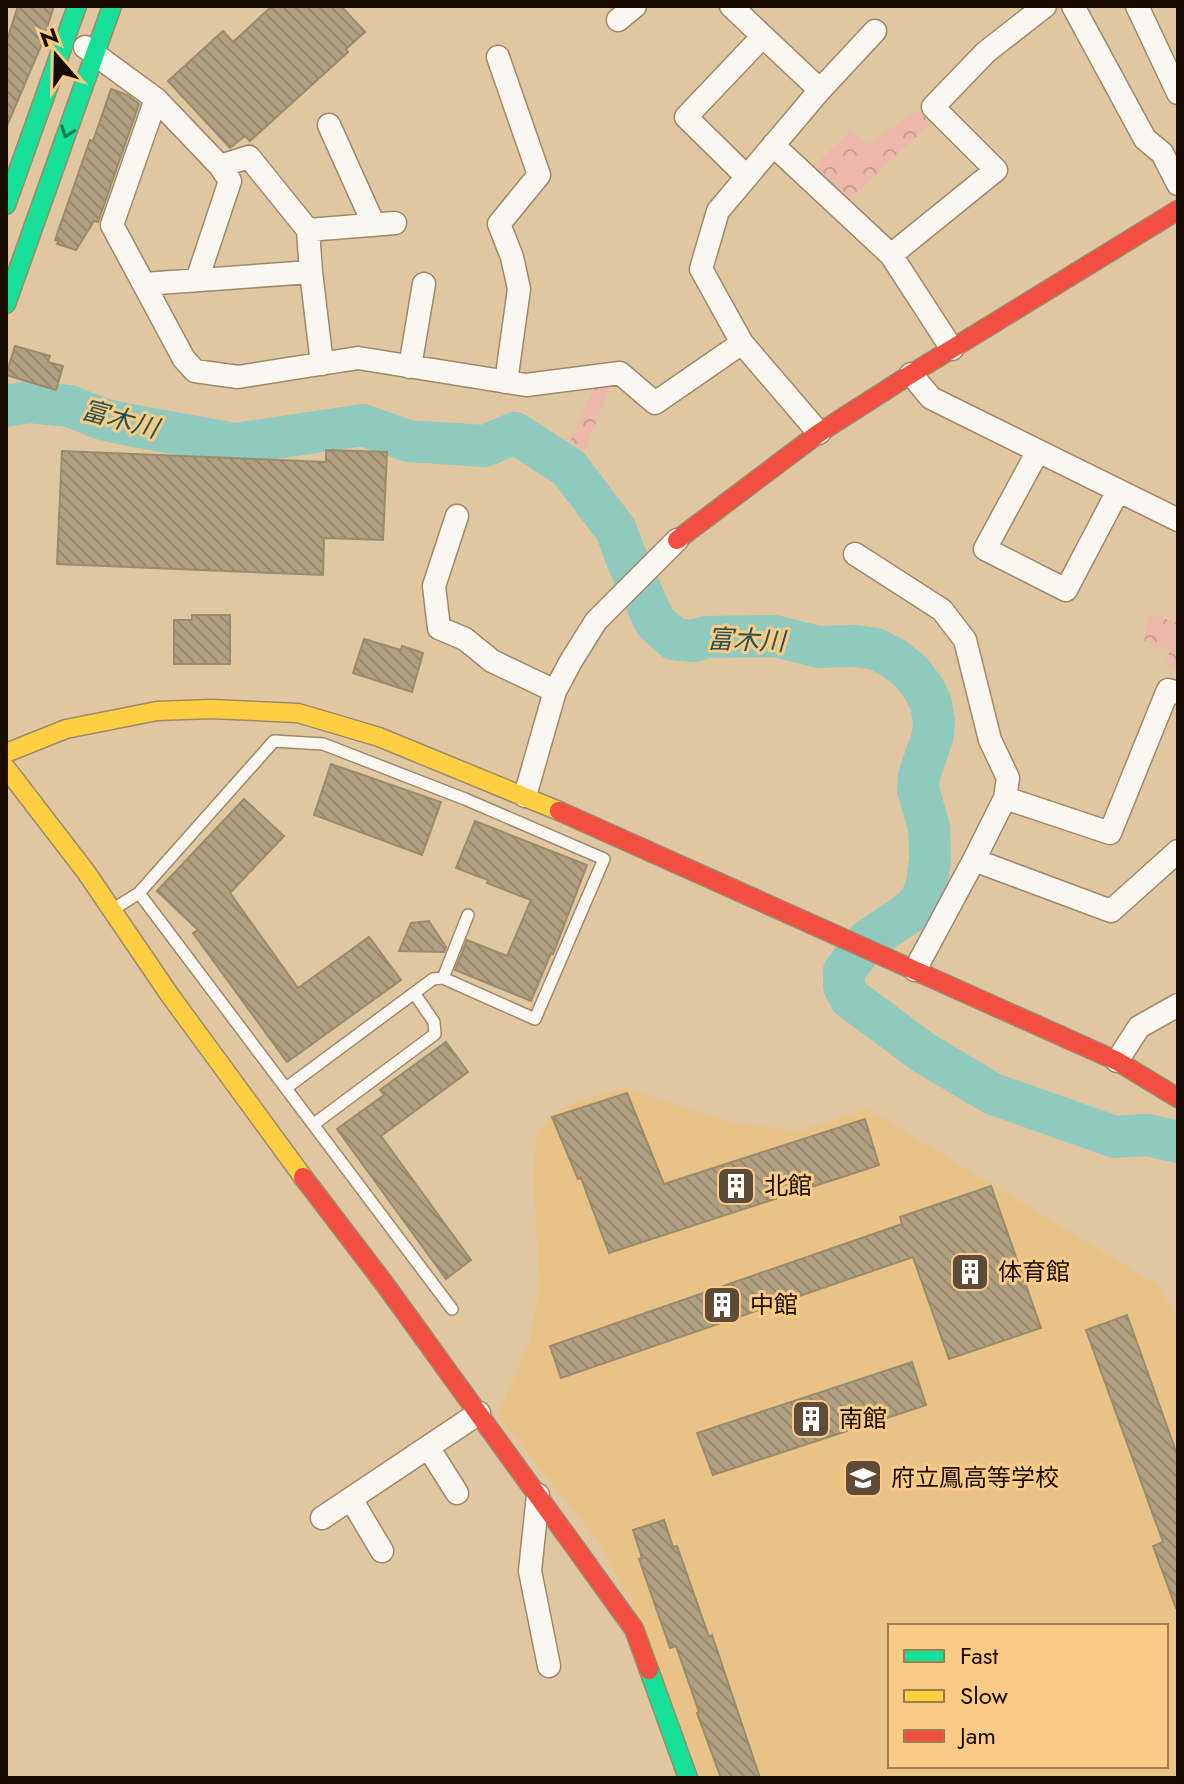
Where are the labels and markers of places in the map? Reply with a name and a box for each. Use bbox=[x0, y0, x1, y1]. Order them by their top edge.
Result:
building icon: 北館 bbox=[715, 1165, 757, 1207]
place label: 北館 bbox=[764, 1168, 812, 1203]
building icon: 体育館 bbox=[949, 1251, 991, 1293]
place label: 体育館 bbox=[998, 1254, 1070, 1289]
building icon: 中館 bbox=[701, 1284, 743, 1326]
place label: 中館 bbox=[750, 1287, 798, 1322]
building icon: 南館 bbox=[790, 1398, 832, 1440]
place label: 南館 bbox=[839, 1401, 887, 1436]
school or university icon: 府立鳳高等学校 bbox=[842, 1457, 884, 1499]
place label: 府立鳳高等学校 bbox=[891, 1460, 1059, 1495]

